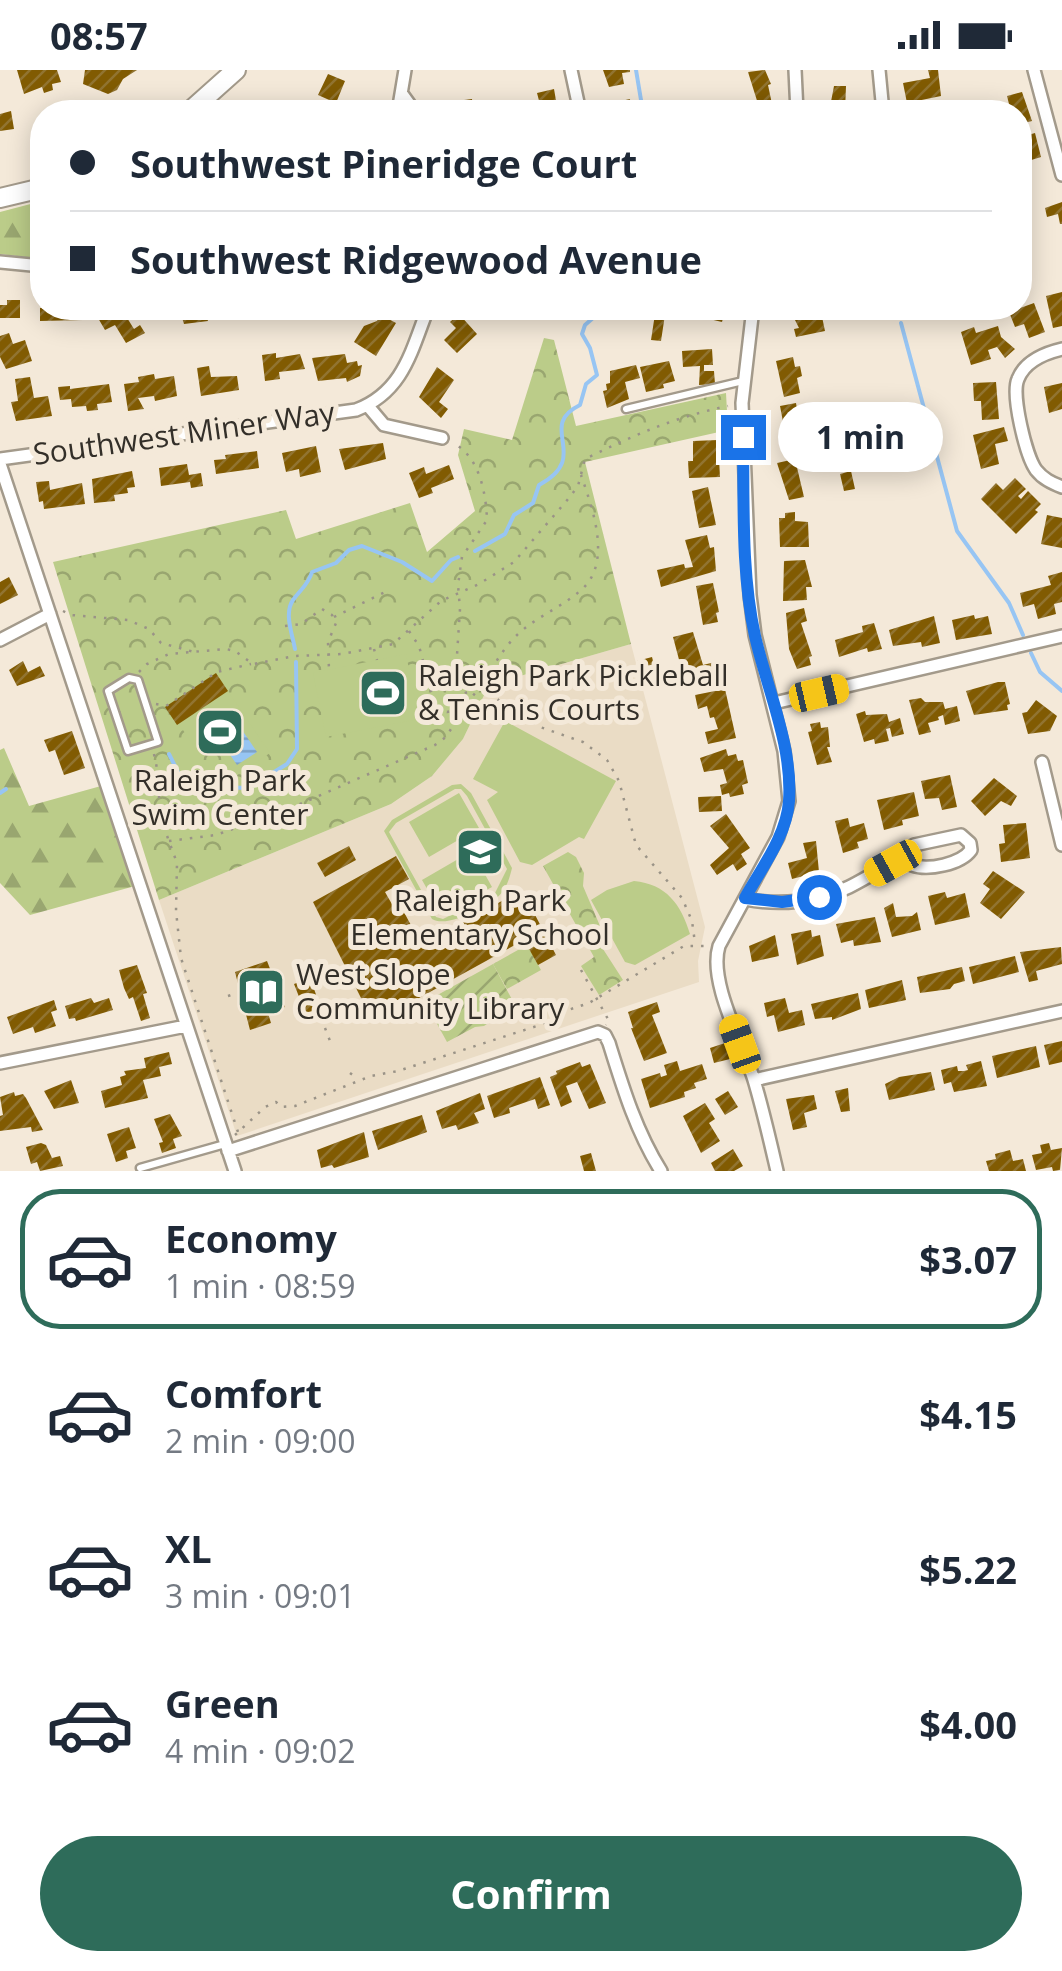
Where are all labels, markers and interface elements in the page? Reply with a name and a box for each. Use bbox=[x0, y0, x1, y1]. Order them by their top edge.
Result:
text: 08:57 bbox=[50, 9, 148, 61]
text: Southwest Pineridge Court bbox=[130, 137, 637, 189]
text: Southwest Ridgewood Avenue bbox=[130, 233, 702, 285]
street label: Southwest Miner Way bbox=[30, 391, 338, 474]
callout: 1 min bbox=[778, 402, 943, 472]
route end bbox=[721, 415, 766, 460]
text: 1 min bbox=[816, 415, 905, 458]
place label: Raleigh Park Pickleball & Tennis Courts bbox=[418, 654, 729, 729]
sports icon: Raleigh Park Pickleball & Tennis Courts bbox=[357, 667, 409, 719]
car bbox=[786, 672, 852, 714]
sports icon: Raleigh Park Swim Center bbox=[194, 706, 246, 758]
place label: Raleigh Park Swim Center bbox=[132, 759, 308, 834]
school or university icon: Raleigh Park Elementary School bbox=[454, 826, 506, 878]
car bbox=[859, 835, 927, 891]
route start bbox=[797, 875, 842, 920]
place label: Raleigh Park Elementary School bbox=[350, 879, 610, 954]
place label: West Slope Community Library bbox=[296, 953, 565, 1028]
library icon: West Slope Community Library bbox=[235, 966, 287, 1018]
car bbox=[716, 1011, 764, 1077]
text: Economy bbox=[165, 1212, 337, 1264]
icon: car bbox=[45, 1214, 135, 1304]
text: $3.07 bbox=[919, 1233, 1017, 1285]
text: 1 min · 08:59 bbox=[165, 1264, 356, 1307]
text: Comfort bbox=[165, 1367, 322, 1419]
icon: car bbox=[45, 1369, 135, 1459]
text: $4.15 bbox=[919, 1388, 1017, 1440]
text: 2 min · 09:00 bbox=[165, 1419, 356, 1462]
text: XL bbox=[165, 1522, 212, 1574]
icon: car bbox=[45, 1524, 135, 1614]
text: $5.22 bbox=[919, 1543, 1017, 1595]
text: 3 min · 09:01 bbox=[165, 1574, 356, 1617]
text: Green bbox=[165, 1677, 280, 1729]
icon: car bbox=[45, 1679, 135, 1769]
text: $4.00 bbox=[919, 1698, 1017, 1750]
text: 4 min · 09:02 bbox=[165, 1729, 356, 1772]
button: Confirm bbox=[40, 1836, 1022, 1951]

